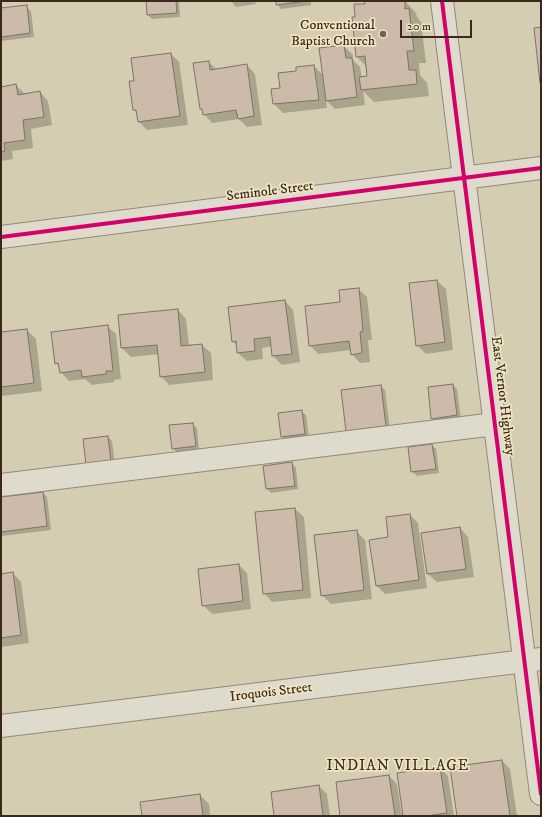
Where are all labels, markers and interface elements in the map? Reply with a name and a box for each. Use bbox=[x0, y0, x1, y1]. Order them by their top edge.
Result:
scale bar bbox=[402, 12, 474, 38]
place label: Conventional Baptist Church bbox=[291, 18, 375, 50]
text: 20 m bbox=[407, 19, 431, 34]
marker: Conventional Baptist Church bbox=[378, 29, 388, 39]
street label: Seminole Street bbox=[226, 178, 314, 206]
street label: East Vernor Highway bbox=[486, 335, 518, 457]
street label: Iroquois Street bbox=[229, 680, 313, 706]
district label: INDIAN VILLAGE bbox=[327, 758, 469, 776]

